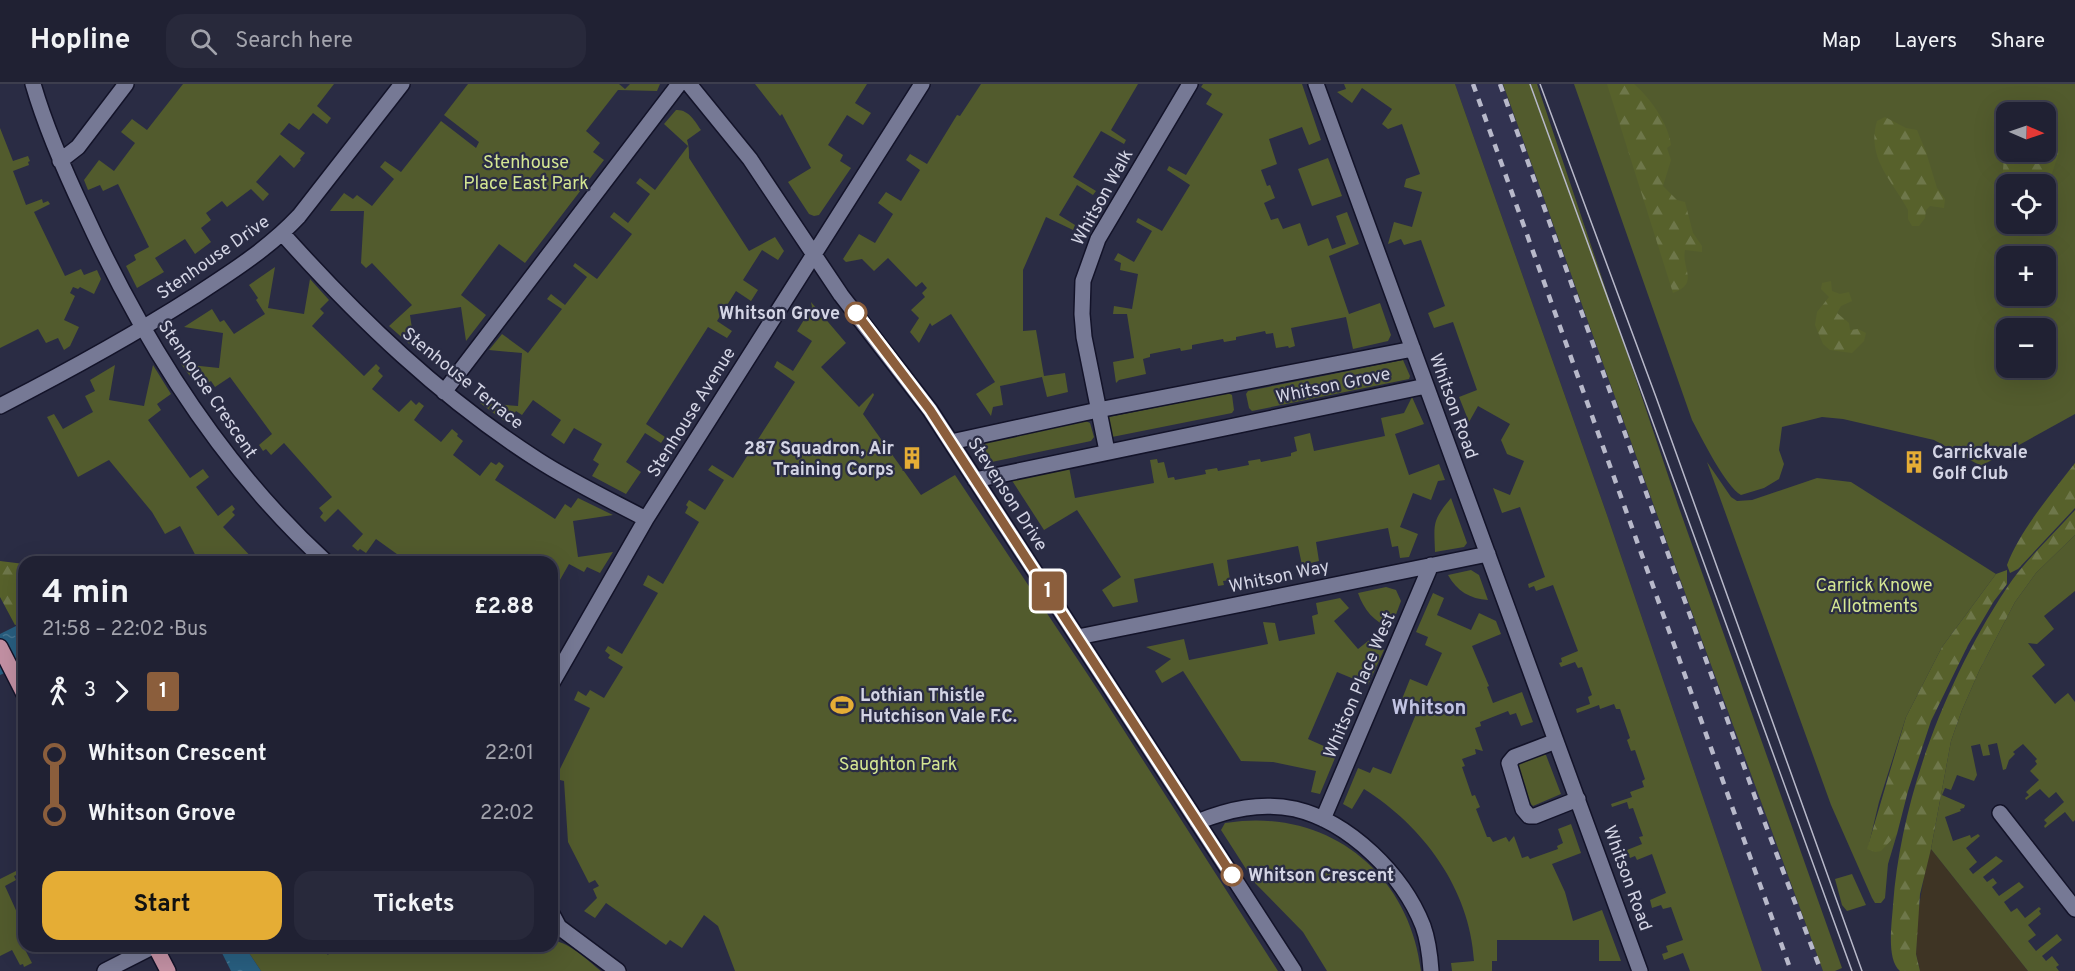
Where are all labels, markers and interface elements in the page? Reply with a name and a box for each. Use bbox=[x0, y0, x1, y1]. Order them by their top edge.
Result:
search box bbox=[166, 14, 586, 68]
text: Hopline bbox=[30, 23, 130, 59]
icon: search bbox=[187, 25, 220, 58]
text: Search here bbox=[235, 28, 353, 55]
text: Map bbox=[1822, 28, 1861, 55]
text: Layers bbox=[1894, 28, 1957, 55]
text: Share bbox=[1990, 28, 2045, 55]
north arrow bbox=[1996, 102, 2056, 162]
map controls bbox=[1996, 102, 2056, 378]
street label: Whitson Walk bbox=[1067, 145, 1139, 250]
park label: Stenhouse Place East Park bbox=[463, 152, 589, 196]
button: locate bbox=[1996, 174, 2056, 234]
street label: Stenhouse Drive bbox=[153, 211, 275, 306]
button: + bbox=[1996, 246, 2056, 306]
marker: Whitson Grove bbox=[845, 302, 867, 324]
place label: Whitson Grove bbox=[719, 303, 840, 326]
street label: Stenhouse Crescent bbox=[152, 316, 261, 463]
button: − bbox=[1996, 318, 2056, 378]
street label: Stenhouse Terrace bbox=[396, 323, 528, 435]
street label: Stenhouse Avenue bbox=[643, 343, 742, 482]
street label: Whitson Road bbox=[1423, 351, 1482, 462]
street label: Whitson Grove bbox=[1274, 363, 1393, 410]
street label: Stevenson Drive bbox=[961, 434, 1052, 556]
place label: 287 Squadron, Air Training Corps bbox=[744, 438, 894, 482]
place label: Carrickvale Golf Club bbox=[1932, 442, 2028, 486]
building icon: 287 Squadron, Air Training Corps bbox=[899, 445, 925, 471]
building icon: Carrickvale Golf Club bbox=[1901, 449, 1927, 475]
street label: Whitson Way bbox=[1227, 556, 1332, 599]
line badge: 1 bbox=[1028, 572, 1068, 610]
text: 4 min bbox=[42, 573, 129, 615]
park label: Carrick Knowe Allotments bbox=[1815, 575, 1933, 619]
text: 1 bbox=[1044, 578, 1052, 605]
text: £2.88 bbox=[474, 594, 534, 621]
street label: Whitson Place West bbox=[1319, 609, 1402, 762]
text: 21:58 – 22:02 · Bus bbox=[42, 617, 208, 643]
icon: walk bbox=[42, 675, 75, 708]
icon: forward bbox=[105, 675, 138, 708]
text: 3 bbox=[84, 678, 96, 704]
text: 1 bbox=[159, 678, 167, 705]
place label: Lothian Thistle Hutchison Vale F.C. bbox=[860, 685, 1017, 729]
sports icon: Lothian Thistle Hutchison Vale F.C. bbox=[829, 692, 855, 718]
district label: Whitson bbox=[1392, 696, 1466, 722]
text: Whitson Crescent bbox=[88, 741, 267, 768]
text: 22:01 bbox=[485, 741, 534, 767]
park label: Saughton Park bbox=[839, 754, 957, 777]
text: Whitson Grove bbox=[88, 801, 236, 828]
text: 22:02 bbox=[480, 801, 534, 827]
street label: Whitson Road bbox=[1597, 823, 1656, 934]
marker: Whitson Crescent bbox=[1221, 864, 1243, 886]
place label: Whitson Crescent bbox=[1248, 865, 1394, 888]
button: Start bbox=[42, 871, 282, 940]
button: Tickets bbox=[294, 871, 534, 940]

